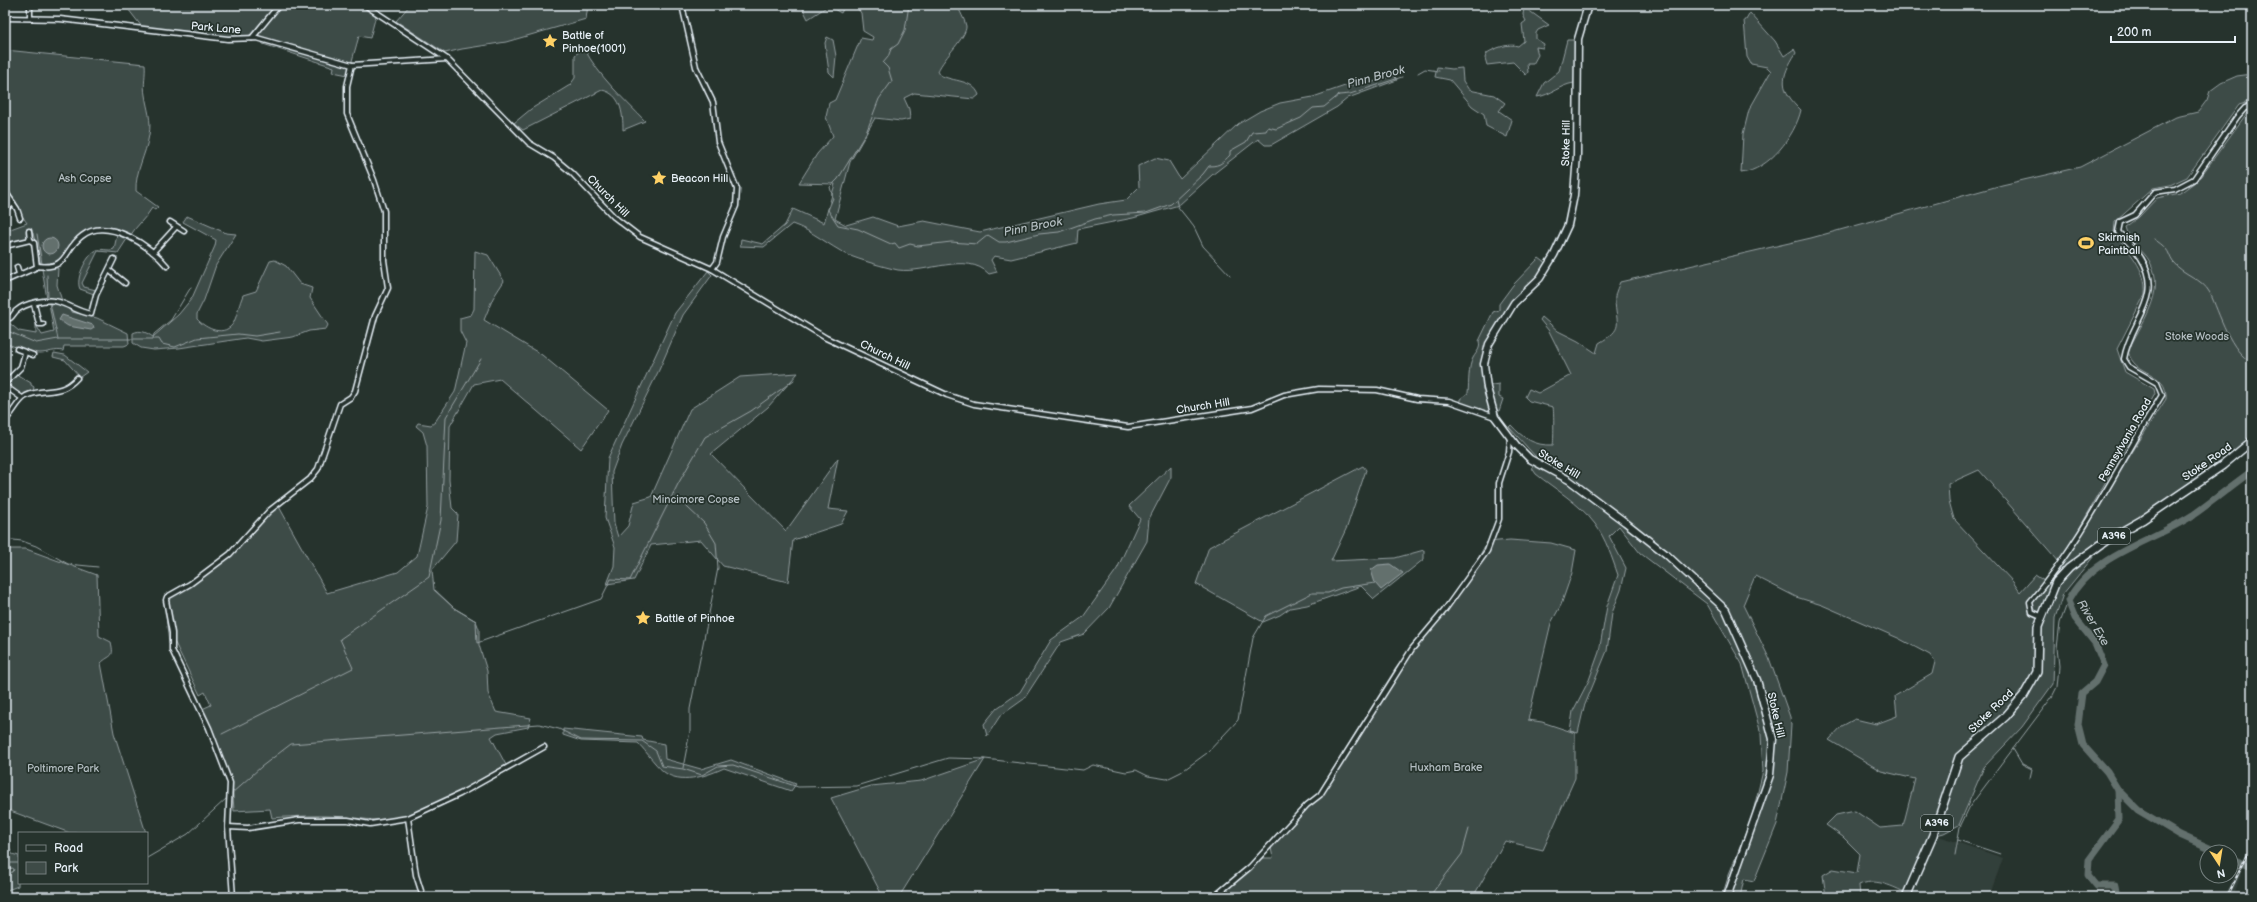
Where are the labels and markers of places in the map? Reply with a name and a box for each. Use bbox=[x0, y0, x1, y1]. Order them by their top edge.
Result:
place label: Battle of Pinhoe(1001) bbox=[562, 29, 626, 55]
place icon: Battle of Pinhoe(1001) bbox=[541, 32, 559, 50]
place icon: Beacon Hill bbox=[650, 169, 668, 187]
place label: Beacon Hill bbox=[671, 172, 728, 185]
place label: Skirmish Paintball bbox=[2098, 231, 2140, 257]
sports icon: Skirmish Paintball bbox=[2077, 234, 2095, 252]
place icon: Battle of Pinhoe bbox=[634, 609, 652, 627]
place label: Battle of Pinhoe bbox=[655, 612, 735, 625]

